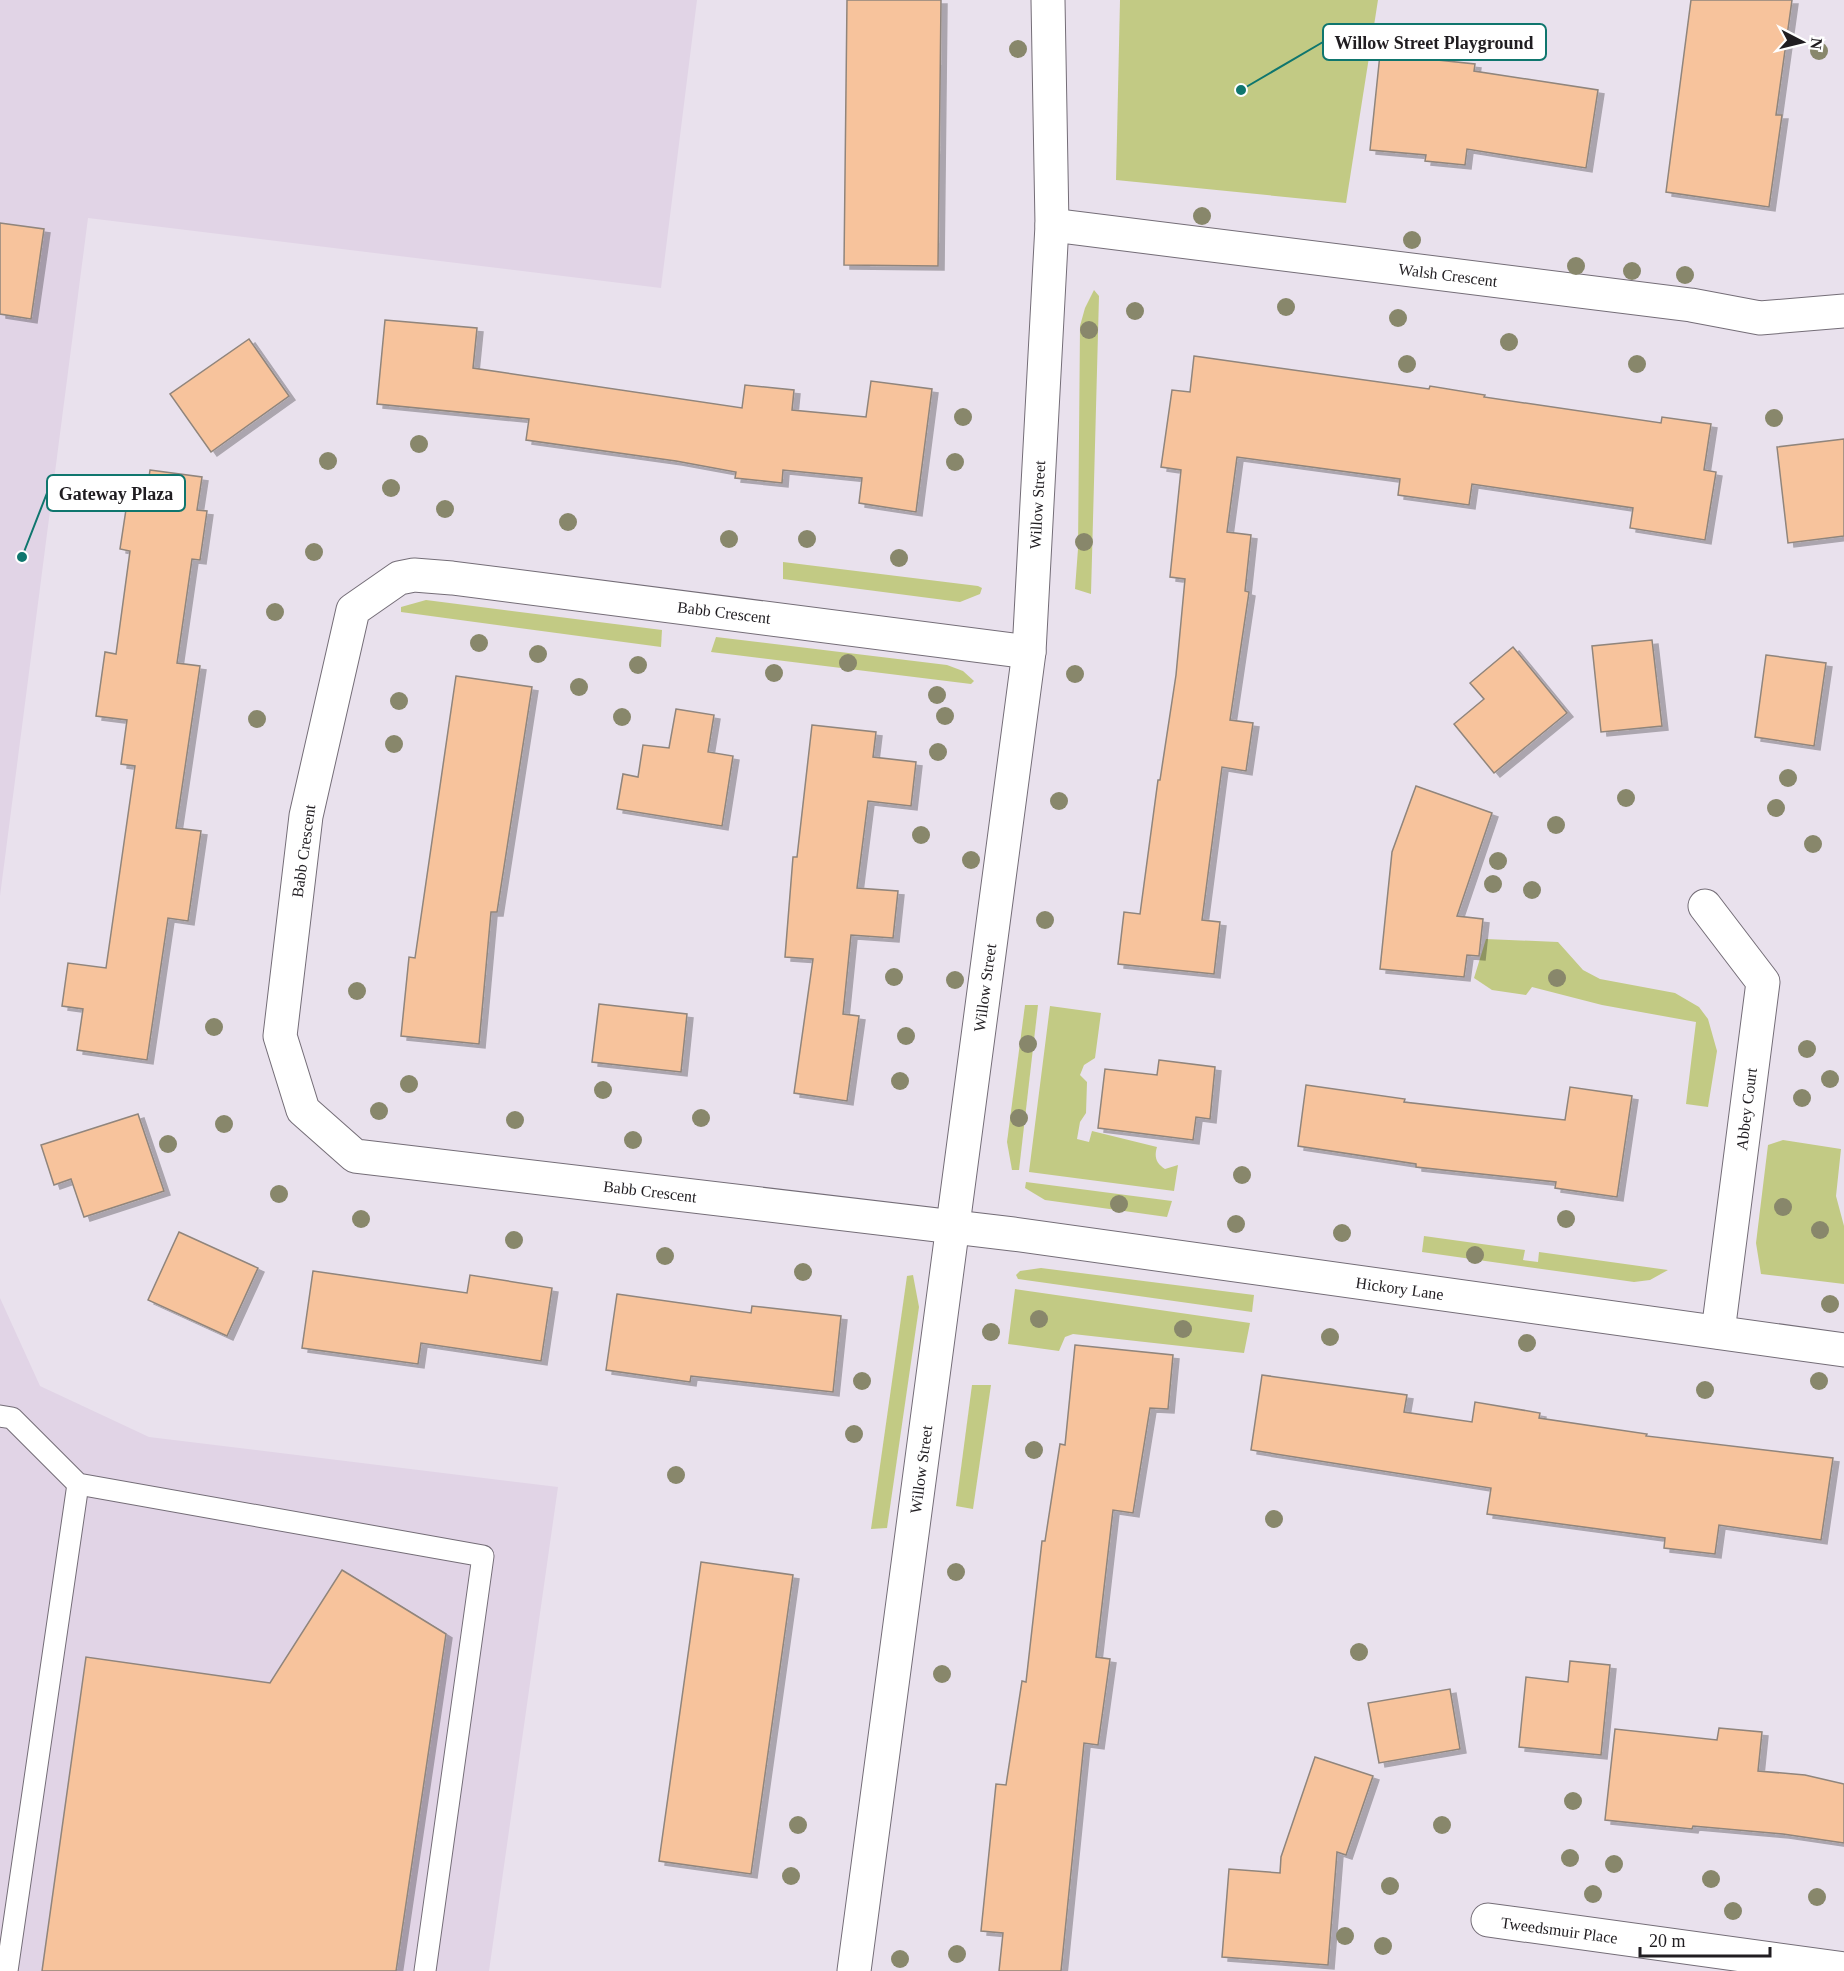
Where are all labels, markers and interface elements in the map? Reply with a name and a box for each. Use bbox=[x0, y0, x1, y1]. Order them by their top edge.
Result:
north arrow bbox=[1772, 12, 1832, 72]
callout: Willow Street Playground bbox=[1323, 24, 1546, 60]
text: Willow Street Playground bbox=[1334, 33, 1534, 53]
text: N bbox=[1807, 37, 1826, 51]
street label: Walsh Crescent bbox=[1397, 260, 1499, 290]
street label: Willow Street bbox=[1027, 459, 1048, 550]
callout: Gateway Plaza bbox=[47, 475, 185, 511]
text: Gateway Plaza bbox=[59, 484, 173, 504]
street label: Babb Crescent bbox=[676, 598, 772, 627]
street label: Babb Crescent bbox=[289, 803, 319, 899]
street label: Willow Street bbox=[971, 942, 999, 1033]
street label: Abbey Court bbox=[1733, 1066, 1761, 1151]
street label: Babb Crescent bbox=[602, 1178, 698, 1205]
street label: Hickory Lane bbox=[1355, 1274, 1445, 1303]
street label: Willow Street bbox=[907, 1424, 935, 1515]
street label: Tweedsmuir Place bbox=[1500, 1914, 1619, 1947]
scale bar bbox=[1640, 1920, 1770, 1958]
text: 20 m bbox=[1649, 1931, 1686, 1951]

